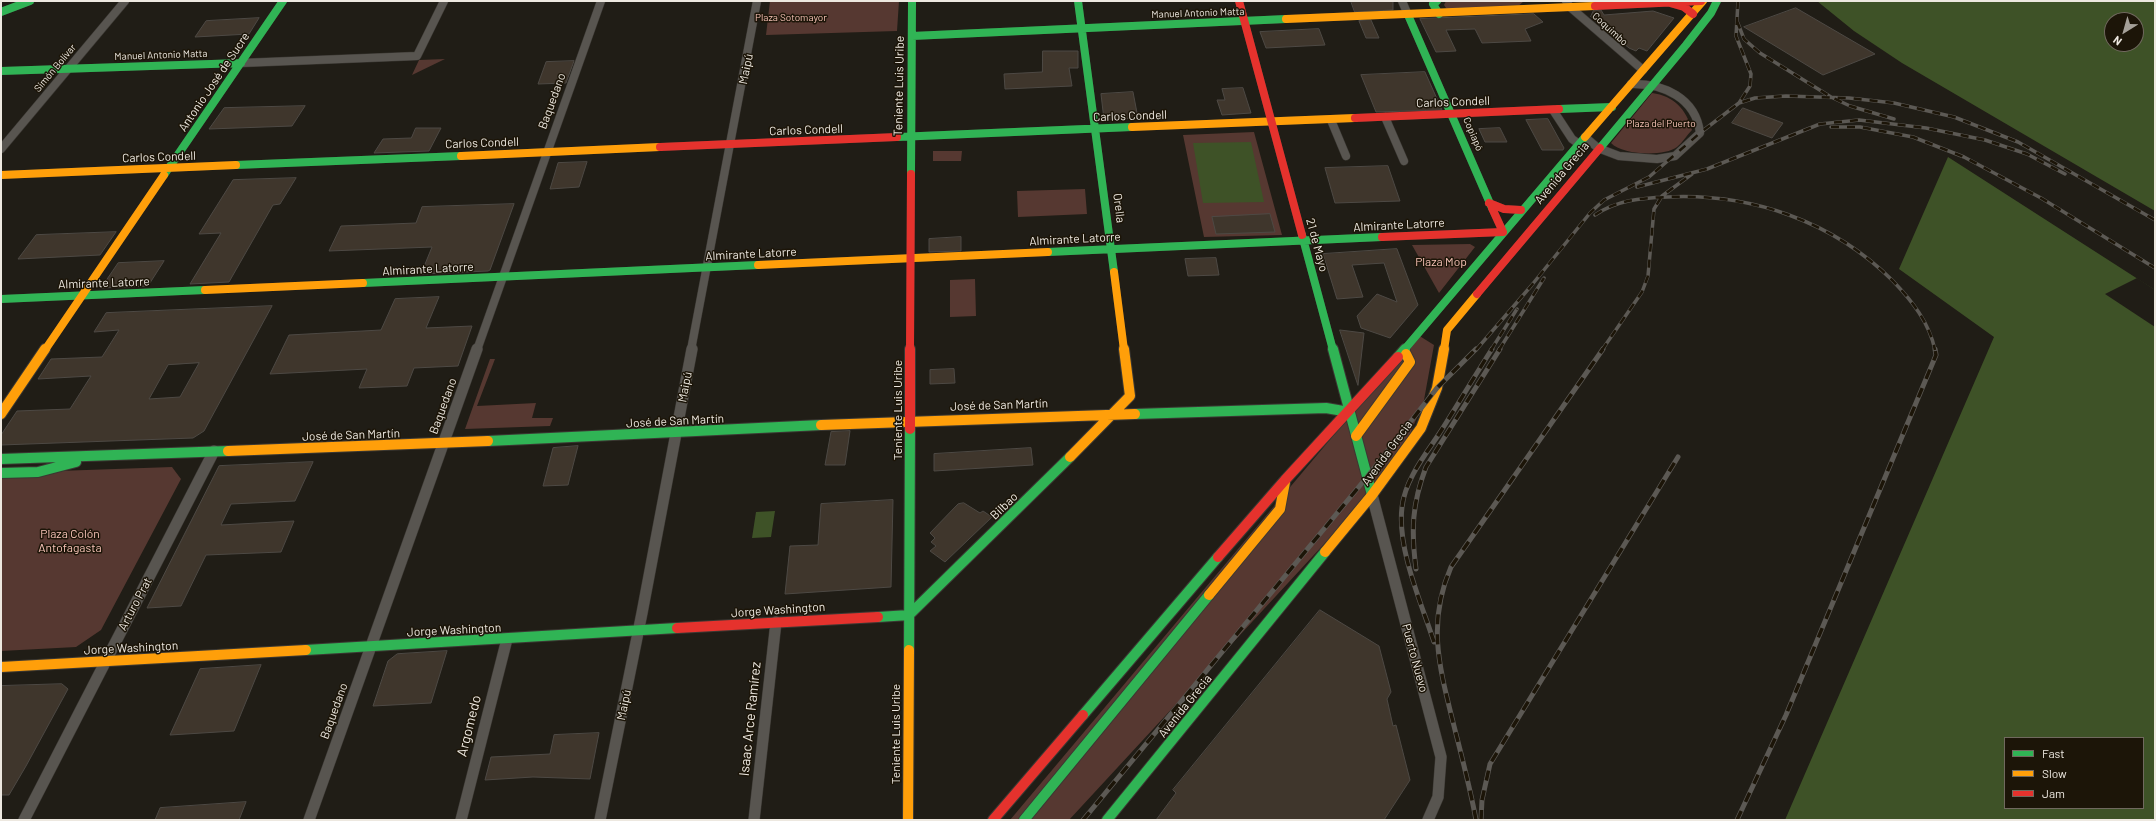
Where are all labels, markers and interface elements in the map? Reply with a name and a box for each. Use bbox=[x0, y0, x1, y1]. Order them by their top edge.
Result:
street label: Manuel Antonio Matta bbox=[1151, 5, 1245, 21]
street label: Coquimbo bbox=[1590, 10, 1630, 48]
park label: Plaza Sotomayor bbox=[755, 12, 827, 24]
north arrow bbox=[2104, 12, 2144, 52]
street label: Antonio José de Sucre bbox=[175, 30, 253, 134]
text: N bbox=[2110, 34, 2124, 49]
street label: Teniente Luis Uribe bbox=[891, 36, 907, 136]
street label: Simón Bolívar bbox=[31, 42, 79, 94]
street label: Manuel Antonio Matta bbox=[114, 47, 208, 63]
street label: Maipú bbox=[736, 52, 756, 86]
street label: Baquedano bbox=[535, 71, 569, 131]
street label: Carlos Condell bbox=[1416, 94, 1490, 110]
street label: Carlos Condell bbox=[1093, 108, 1167, 124]
street label: Copiapó bbox=[1461, 115, 1485, 153]
park label: Plaza del Puerto bbox=[1626, 118, 1696, 130]
street label: Carlos Condell bbox=[769, 122, 843, 138]
street label: Carlos Condell bbox=[445, 135, 519, 151]
street label: Avenida Grecia bbox=[1532, 139, 1592, 207]
street label: Carlos Condell bbox=[122, 149, 196, 165]
street label: Orella bbox=[1110, 192, 1128, 224]
street label: Almirante Latorre bbox=[1353, 215, 1445, 235]
street label: 21 de Mayo bbox=[1303, 217, 1331, 273]
street label: Almirante Latorre bbox=[1029, 229, 1121, 249]
street label: Almirante Latorre bbox=[705, 244, 797, 264]
park label: Plaza Mop bbox=[1415, 255, 1467, 269]
street label: Almirante Latorre bbox=[382, 259, 474, 279]
street label: Almirante Latorre bbox=[58, 274, 150, 292]
street label: Teniente Luis Uribe bbox=[891, 360, 905, 460]
street label: Maipú bbox=[675, 370, 695, 404]
street label: Baquedano bbox=[426, 376, 460, 436]
street label: José de San Martín bbox=[950, 396, 1048, 414]
street label: José de San Martín bbox=[626, 411, 724, 431]
street label: Avenida Grecia bbox=[1359, 418, 1415, 488]
street label: José de San Martín bbox=[302, 426, 400, 444]
street label: Bilbao bbox=[987, 490, 1021, 522]
park label: Plaza Colón Antofagasta bbox=[38, 527, 102, 555]
street label: Arturo Prat bbox=[115, 575, 155, 633]
street label: Jorge Washington bbox=[730, 600, 826, 620]
street label: Jorge Washington bbox=[406, 620, 502, 640]
street label: Puerto Nuevo bbox=[1399, 622, 1431, 694]
street label: Jorge Washington bbox=[83, 638, 179, 658]
street label: Isaac Arce Ramírez bbox=[736, 661, 764, 777]
street label: Avenida Grecia bbox=[1155, 672, 1215, 740]
street label: Baquedano bbox=[317, 681, 351, 741]
street label: Teniente Luis Uribe bbox=[889, 684, 903, 784]
street label: Maipú bbox=[614, 688, 634, 722]
street label: Argomedo bbox=[453, 694, 485, 758]
legend bbox=[2004, 737, 2144, 809]
text: Fast bbox=[2042, 746, 2065, 760]
text: Slow bbox=[2042, 766, 2067, 780]
text: Jam bbox=[2042, 786, 2065, 800]

